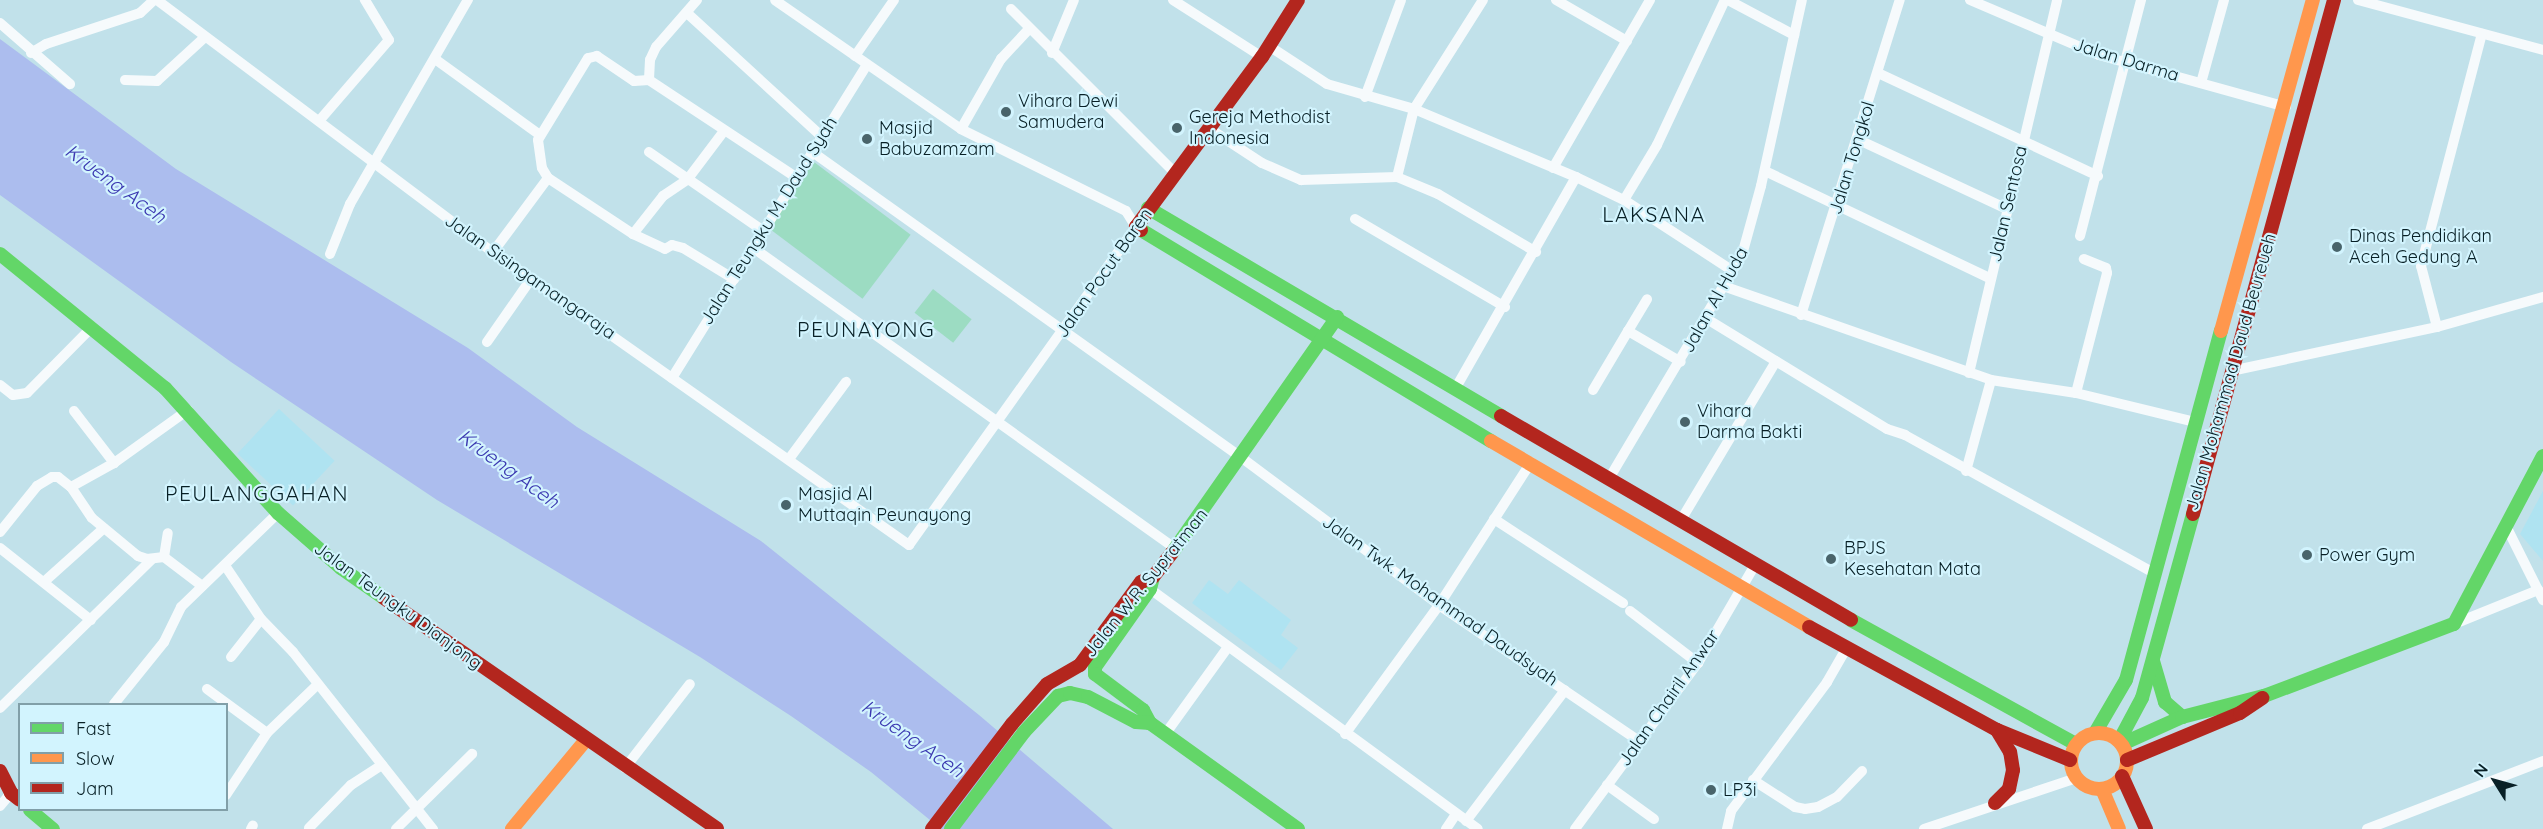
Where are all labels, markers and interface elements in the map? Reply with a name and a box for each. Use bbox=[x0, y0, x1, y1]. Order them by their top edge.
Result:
street label: Jalan Darma bbox=[2070, 34, 2182, 86]
place label: Vihara Dewi Samudera bbox=[1018, 91, 1118, 134]
street label: Jalan Tongkol bbox=[1825, 99, 1879, 217]
marker: Vihara Dewi Samudera bbox=[999, 105, 1013, 119]
place label: Gereja Methodist Indonesia bbox=[1189, 107, 1331, 150]
street label: Jalan Teungku M. Daud Syah bbox=[696, 113, 842, 329]
place label: Masjid Babuzamzam bbox=[879, 118, 995, 160]
marker: Gereja Methodist Indonesia bbox=[1170, 121, 1184, 135]
marker: Masjid Babuzamzam bbox=[860, 132, 874, 146]
water label: Krueng Aceh bbox=[61, 138, 171, 228]
street label: Jalan Sentosa bbox=[1984, 144, 2032, 264]
district label: LAKSANA bbox=[1602, 201, 1706, 227]
street label: Jalan Pocut Baren bbox=[1051, 204, 1157, 342]
street label: Jalan Sisingamangaraja bbox=[440, 210, 620, 344]
place label: Dinas Pendidikan Aceh Gedung A bbox=[2349, 226, 2492, 268]
street label: Jalan Mohammad Daud Beureueh bbox=[2181, 231, 2281, 513]
marker: Dinas Pendidikan Aceh Gedung A bbox=[2330, 240, 2344, 254]
street label: Jalan Al Huda bbox=[1677, 243, 1753, 357]
district label: PEUNAYONG bbox=[797, 316, 935, 342]
place label: Vihara Darma Bakti bbox=[1697, 401, 1802, 444]
marker: Vihara Darma Bakti bbox=[1678, 415, 1692, 429]
water label: Krueng Aceh bbox=[454, 423, 564, 513]
district label: PEULANGGAHAN bbox=[165, 480, 349, 506]
place label: Masjid Al Muttaqin Peunayong bbox=[798, 484, 971, 526]
marker: Masjid Al Muttaqin Peunayong bbox=[779, 498, 793, 512]
street label: Jalan W.R. Supratman bbox=[1079, 504, 1213, 662]
street label: Jalan Twk. Mohammad Daudsyah bbox=[1318, 511, 1562, 691]
street label: Jalan Teungku Dianjong bbox=[310, 538, 486, 674]
place label: BPJS Kesehatan Mata bbox=[1844, 538, 1981, 580]
place label: Power Gym bbox=[2319, 544, 2415, 566]
marker: Power Gym bbox=[2300, 548, 2314, 562]
marker: BPJS Kesehatan Mata bbox=[1822, 550, 1840, 568]
street label: Jalan Chairil Anwar bbox=[1614, 626, 1724, 770]
water label: Krueng Aceh bbox=[857, 694, 969, 782]
legend bbox=[18, 703, 228, 811]
text: Fast bbox=[76, 717, 111, 740]
text: Slow bbox=[76, 747, 114, 770]
north arrow bbox=[2465, 751, 2525, 811]
text: N bbox=[2469, 759, 2492, 781]
text: Jam bbox=[76, 777, 114, 800]
place label: LP3i bbox=[1723, 779, 1757, 801]
marker: LP3i bbox=[1704, 783, 1718, 797]

